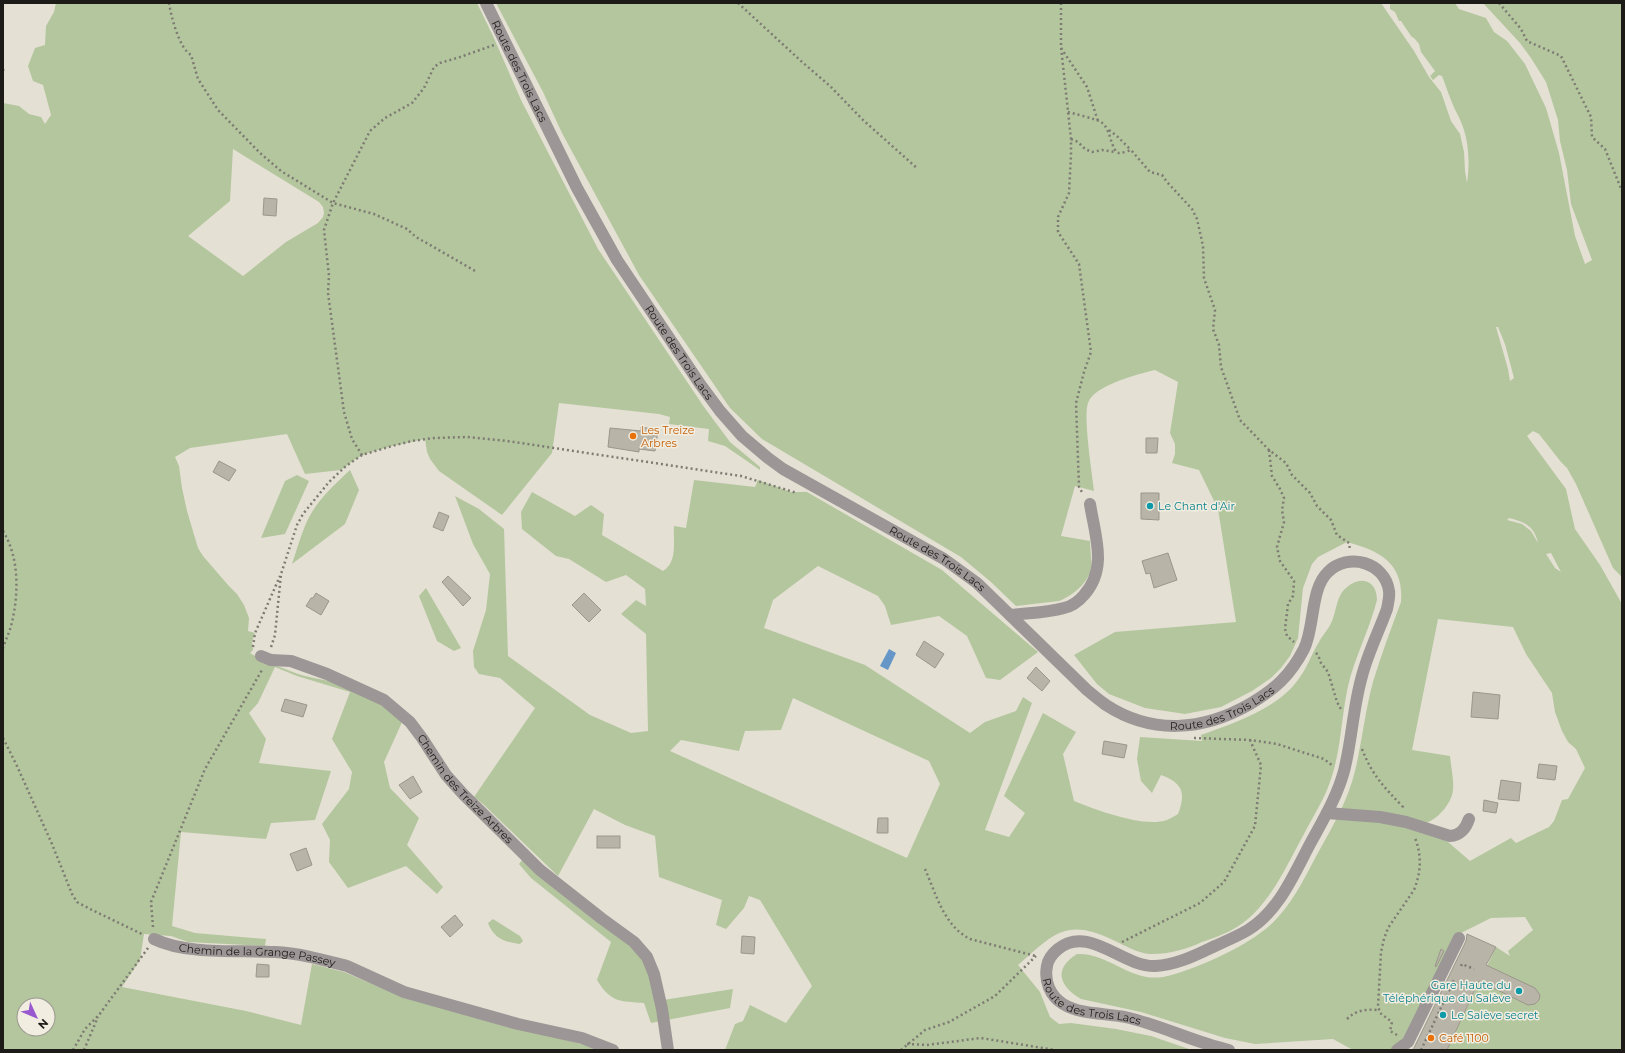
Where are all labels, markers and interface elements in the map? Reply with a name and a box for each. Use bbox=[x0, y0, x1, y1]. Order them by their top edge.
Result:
street label: Route des Trois Lacs bbox=[489, 18, 551, 125]
street label: Route des Trois Lacs bbox=[642, 302, 717, 403]
place label: Les Treize Arbres bbox=[641, 423, 695, 450]
marker: Les Treize Arbres bbox=[628, 431, 638, 441]
place label: Le Chant d'Air bbox=[1158, 499, 1235, 513]
marker: Le Chant d'Air bbox=[1145, 501, 1155, 511]
street label: Route des Trois Lacs bbox=[887, 523, 989, 595]
street label: Route des Trois Lacs bbox=[1170, 683, 1278, 733]
street label: Chemin des Treize Arbres bbox=[414, 731, 516, 847]
street label: Chemin de la Grange Passey bbox=[178, 940, 337, 970]
street label: Route des Trois Lacs bbox=[1039, 977, 1143, 1028]
place label: Gare Haute du Téléphérique du Salève bbox=[1383, 978, 1511, 1005]
marker: Gare Haute du Téléphérique du Salève bbox=[1514, 986, 1524, 996]
north arrow bbox=[16, 997, 56, 1037]
place label: Le Salève secret bbox=[1451, 1008, 1539, 1022]
marker: Le Salève secret bbox=[1438, 1010, 1448, 1020]
text: N bbox=[35, 1016, 51, 1032]
place label: Café 1100 bbox=[1439, 1031, 1489, 1045]
marker: Café 1100 bbox=[1426, 1033, 1436, 1043]

